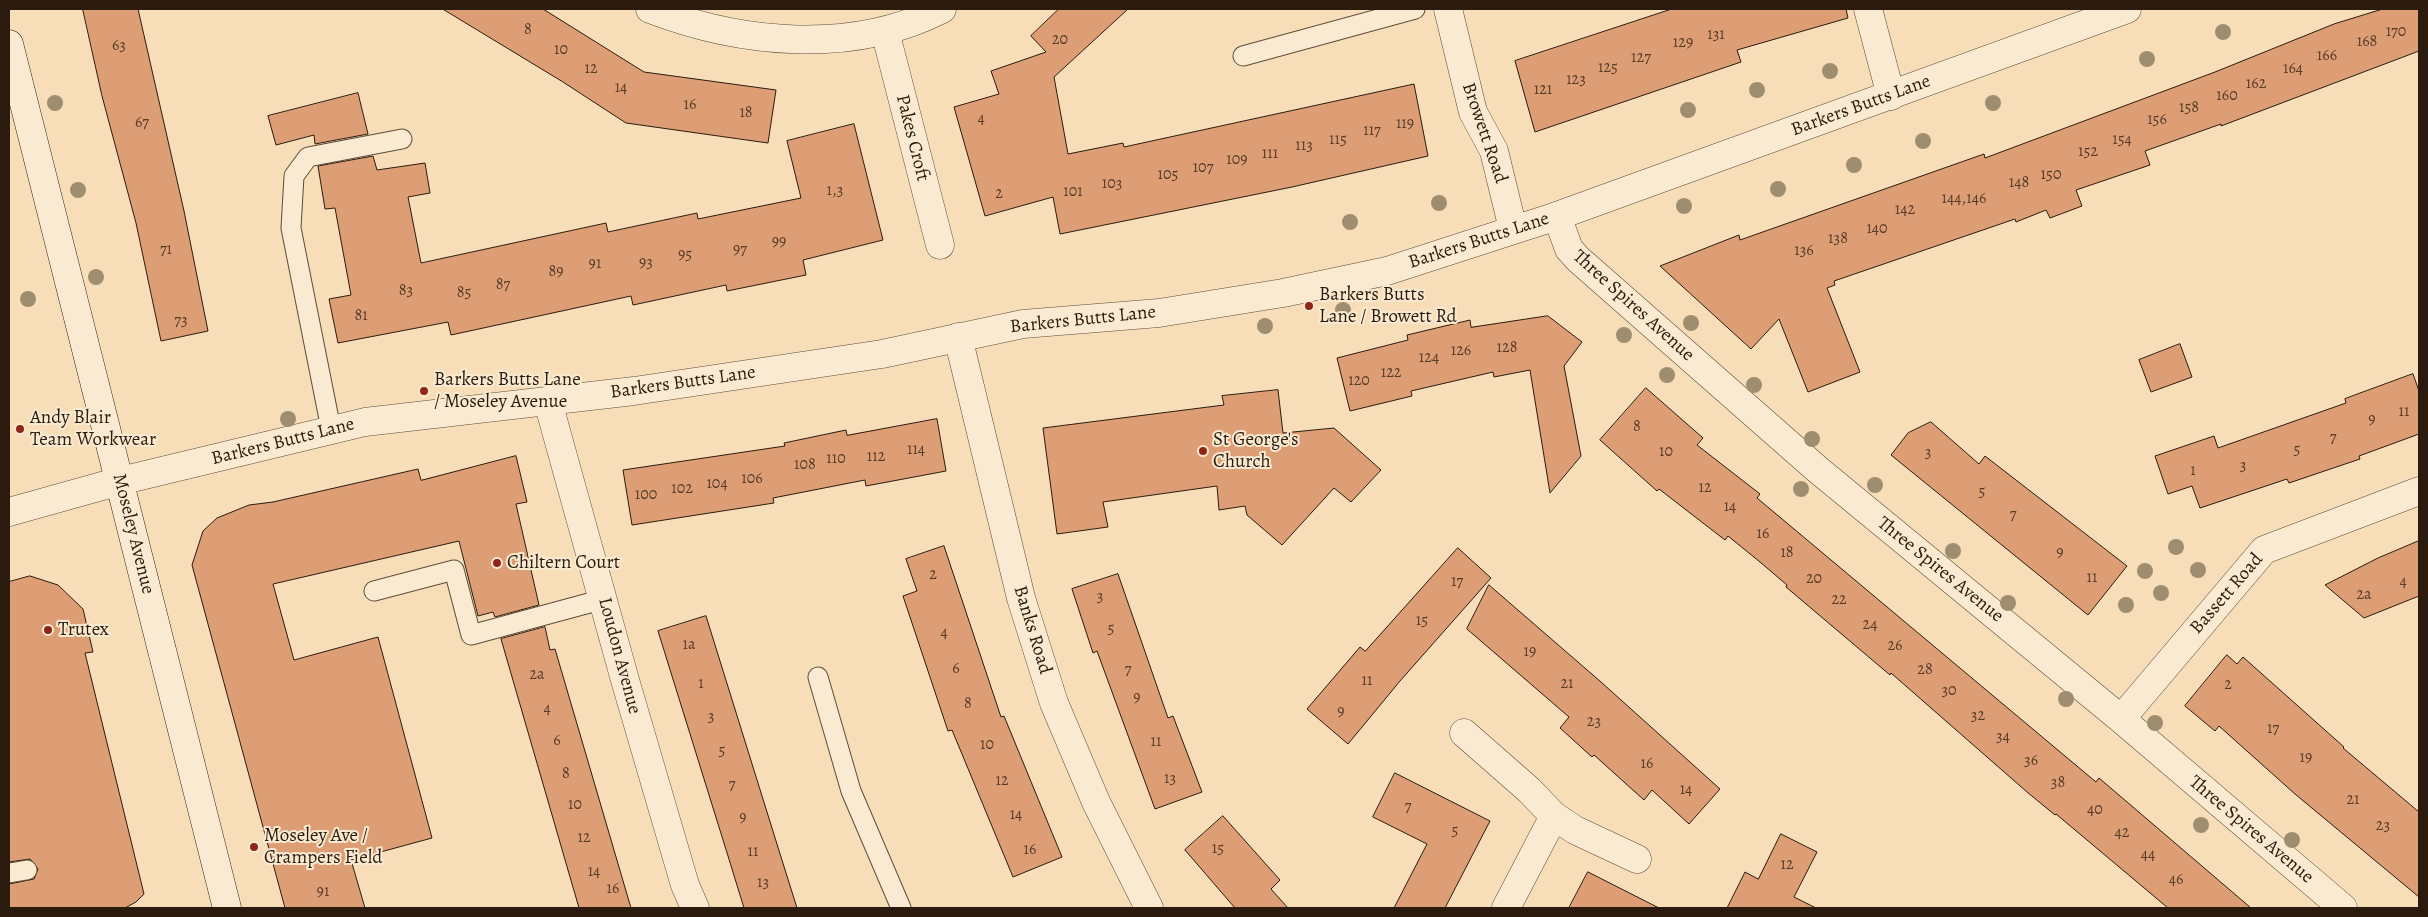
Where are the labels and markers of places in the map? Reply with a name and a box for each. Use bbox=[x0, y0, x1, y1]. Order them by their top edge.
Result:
place label: Barkers Butts Lane / Browett Rd bbox=[1319, 284, 1457, 328]
marker: Barkers Butts Lane / Browett Rd bbox=[1303, 300, 1315, 312]
place label: Barkers Butts Lane / Moseley Avenue bbox=[434, 369, 581, 413]
marker: Barkers Butts Lane / Moseley Avenue bbox=[418, 385, 430, 397]
place label: Andy Blair Team Workwear bbox=[30, 407, 156, 451]
marker: Andy Blair Team Workwear bbox=[14, 423, 26, 435]
place label: St George's Church bbox=[1213, 429, 1299, 473]
marker: St George's Church bbox=[1197, 445, 1209, 457]
place label: Chiltern Court bbox=[507, 552, 620, 574]
marker: Chiltern Court bbox=[491, 557, 503, 569]
place label: Trutex bbox=[58, 619, 109, 641]
marker: Trutex bbox=[42, 624, 54, 636]
place label: Moseley Ave / Crampers Field bbox=[264, 825, 383, 869]
marker: Moseley Ave / Crampers Field bbox=[248, 841, 260, 853]

